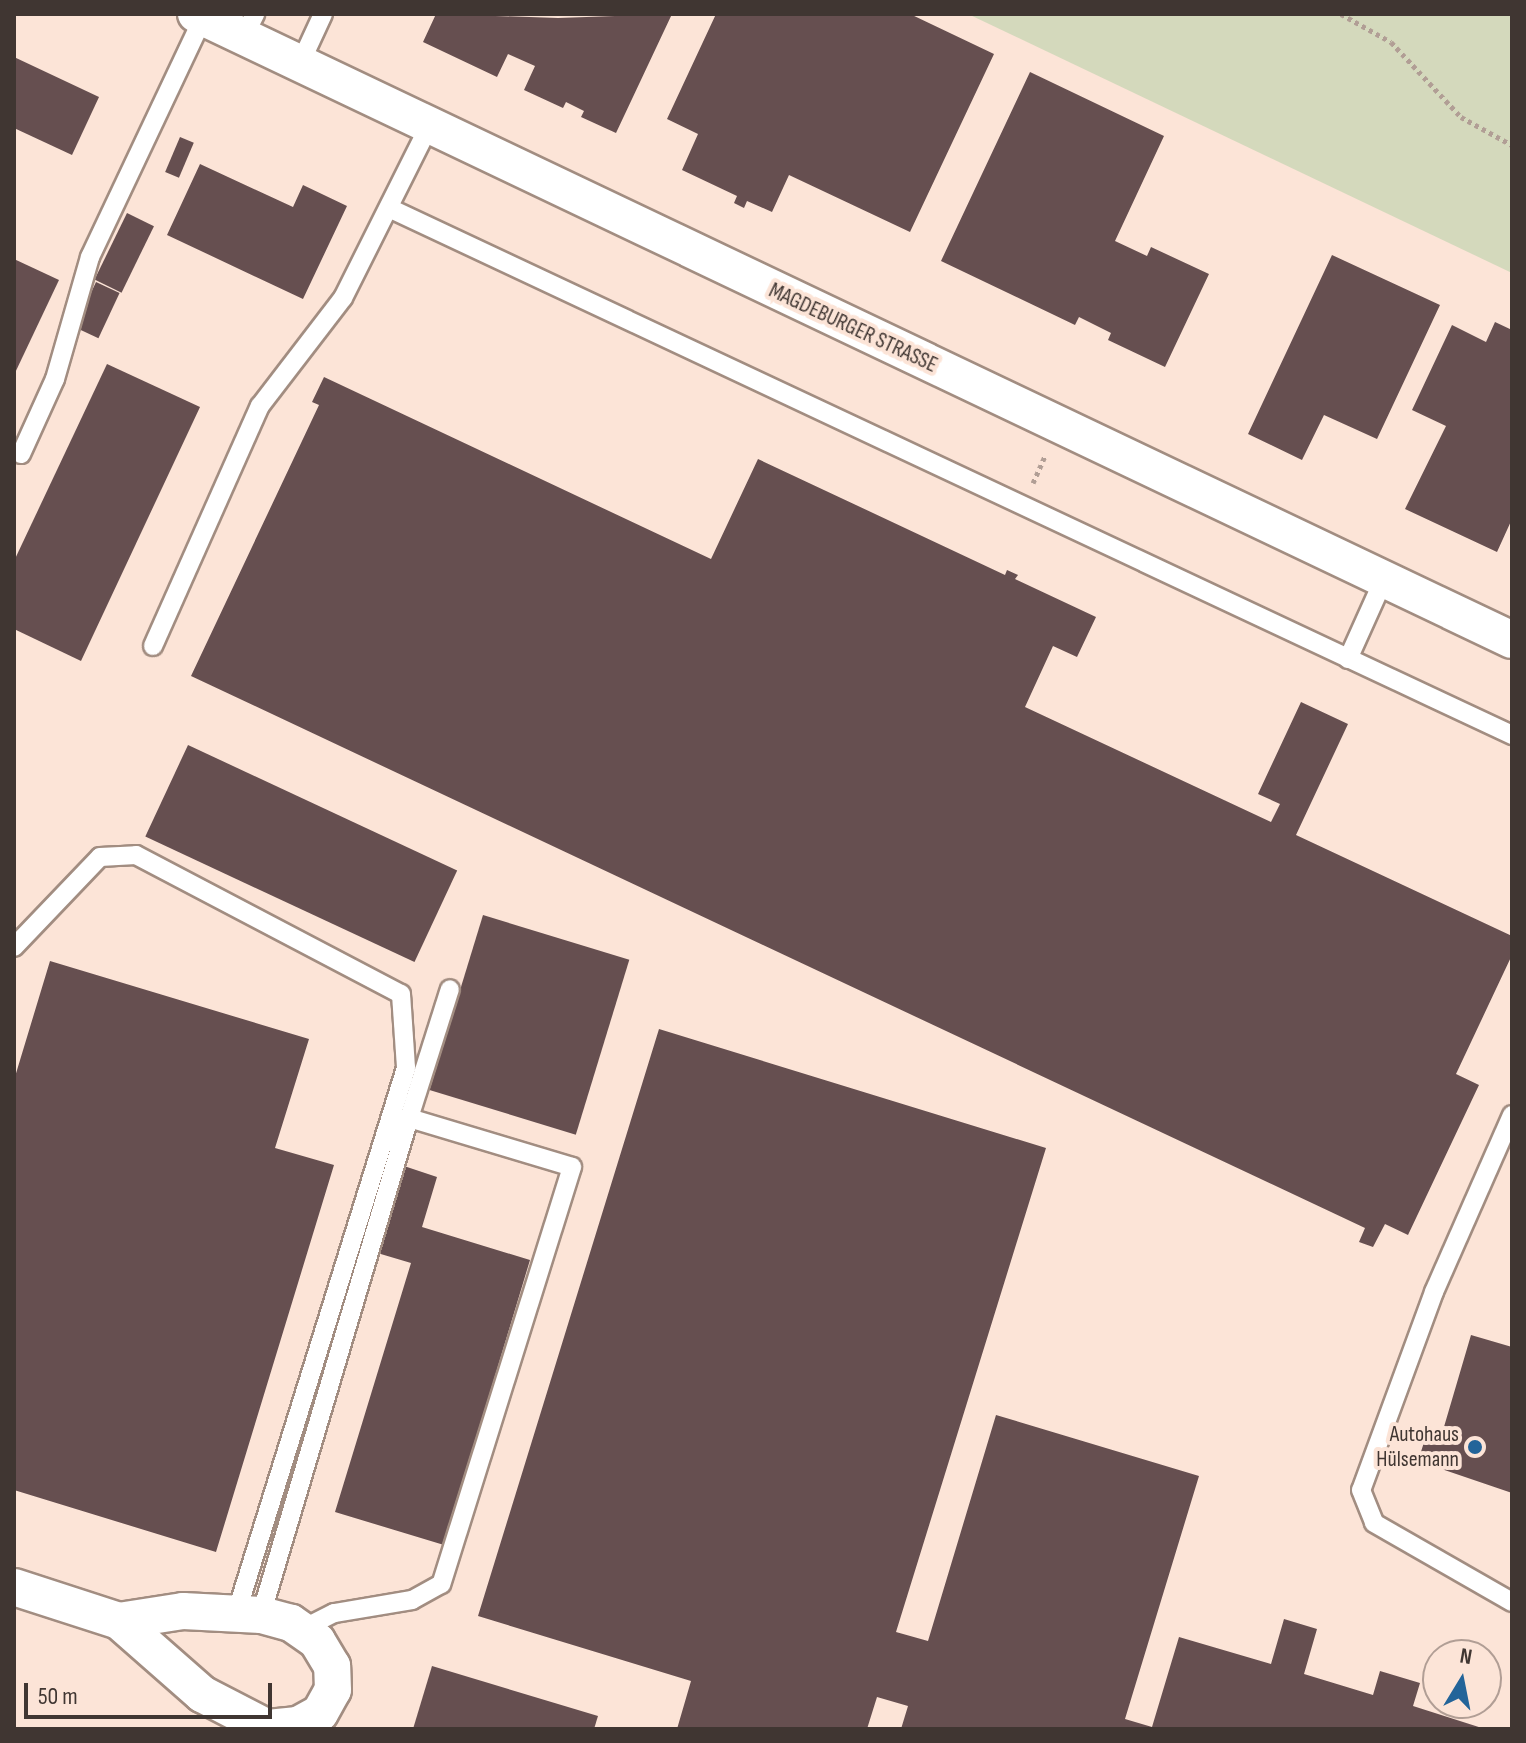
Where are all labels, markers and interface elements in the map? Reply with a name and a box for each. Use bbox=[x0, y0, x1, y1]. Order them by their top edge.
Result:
street label: MAGDEBURGER STRASSE bbox=[765, 277, 941, 379]
place label: Autohaus Hülsemann bbox=[1376, 1421, 1459, 1472]
marker: Autohaus Hülsemann bbox=[1466, 1438, 1484, 1456]
north arrow bbox=[1422, 1639, 1502, 1719]
text: N bbox=[1458, 1643, 1474, 1671]
scale bar bbox=[28, 1667, 276, 1717]
text: 50 m bbox=[38, 1682, 78, 1711]

